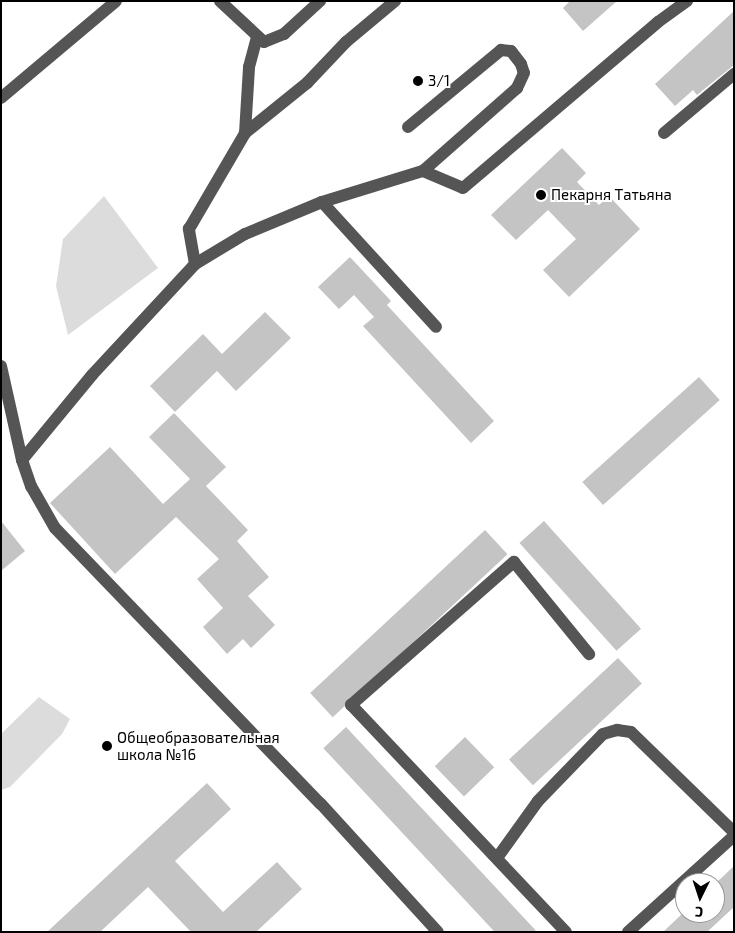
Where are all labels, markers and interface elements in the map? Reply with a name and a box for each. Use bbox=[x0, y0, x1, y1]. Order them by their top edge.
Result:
place label: 3/1 bbox=[428, 72, 450, 90]
marker: 3/1 bbox=[412, 75, 424, 87]
place label: Пекарня Татьяна bbox=[551, 186, 672, 204]
marker: Пекарня Татьяна bbox=[535, 189, 547, 201]
place label: Общеобразовательная школа №16 bbox=[117, 728, 280, 763]
marker: Общеобразовательная школа №16 bbox=[101, 740, 113, 752]
north arrow bbox=[675, 873, 725, 923]
text: С bbox=[694, 904, 704, 921]

